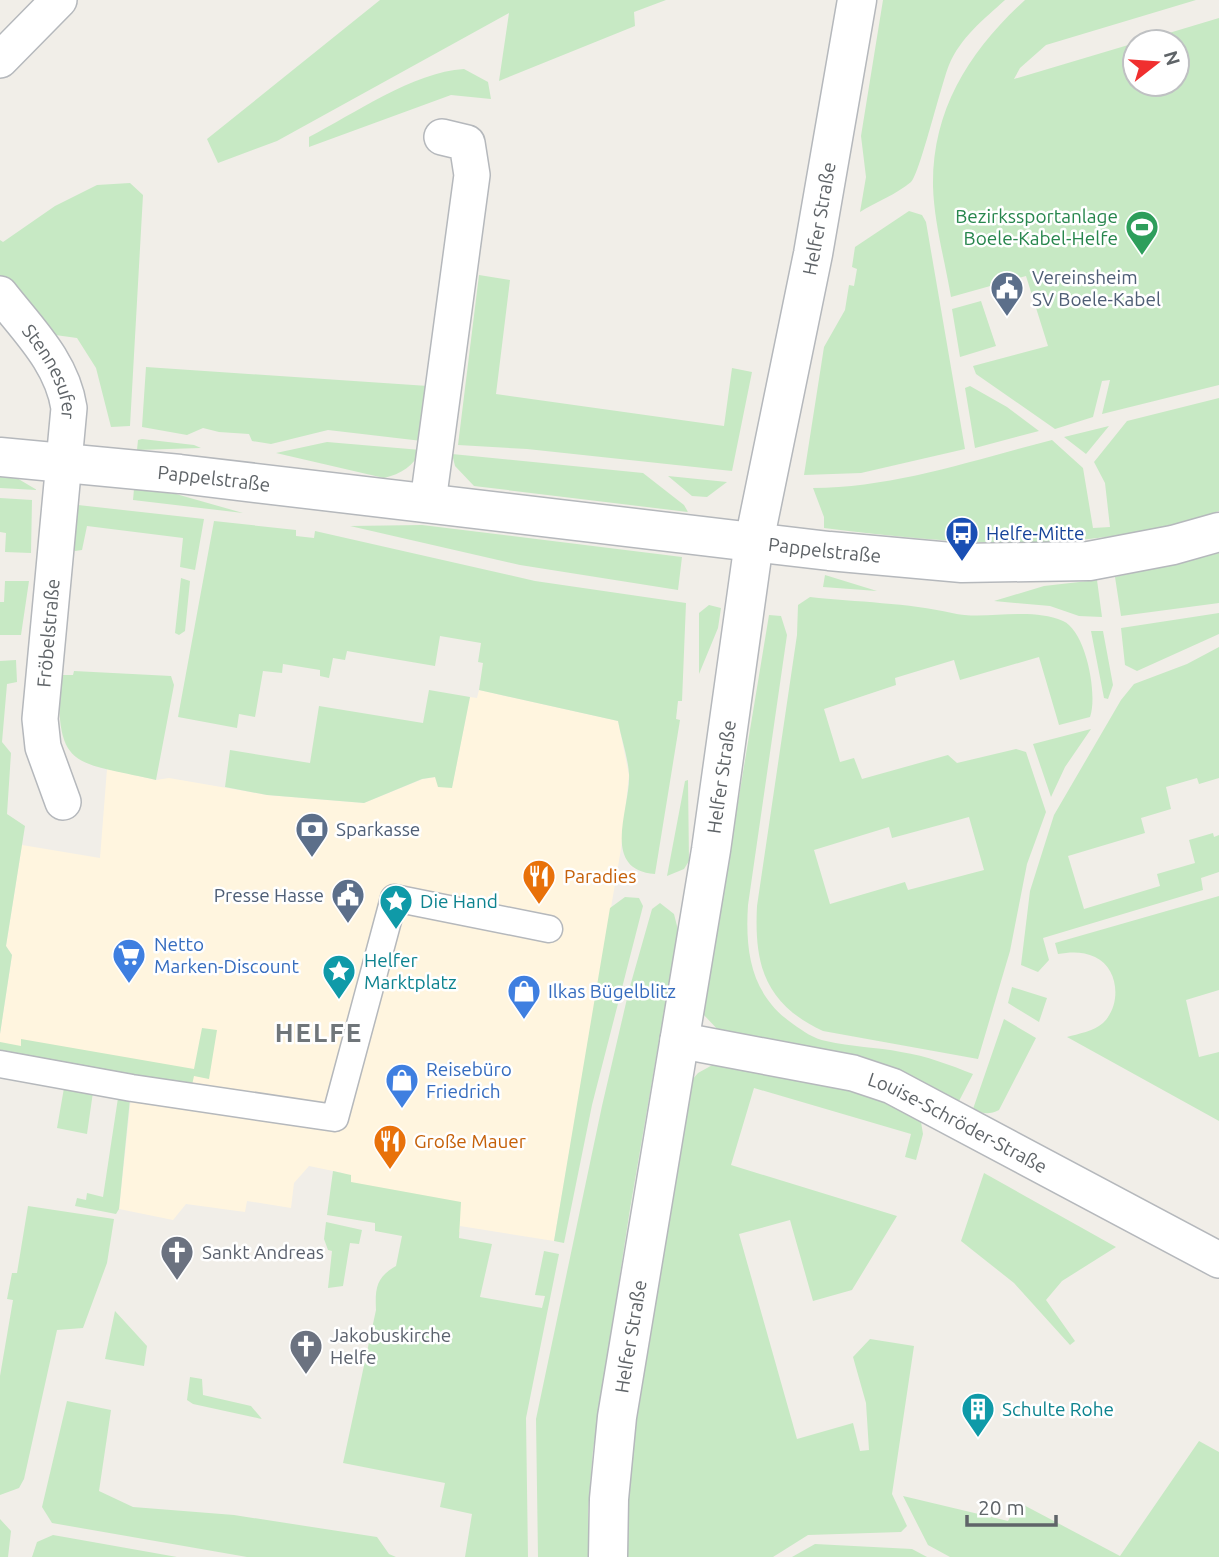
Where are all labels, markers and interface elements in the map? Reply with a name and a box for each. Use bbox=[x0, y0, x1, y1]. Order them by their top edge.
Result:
north arrow bbox=[1121, 28, 1191, 98]
text: N bbox=[1160, 48, 1185, 68]
street label: Helfer Straße bbox=[798, 160, 840, 277]
place label: Bezirkssportanlage Boele-Kabel-Helfe bbox=[955, 205, 1118, 249]
sports icon: Bezirkssportanlage Boele-Kabel-Helfe bbox=[1123, 208, 1161, 257]
place label: Vereinsheim SV Boele-Kabel bbox=[1032, 266, 1161, 310]
public building icon: Vereinsheim SV Boele-Kabel bbox=[988, 269, 1026, 318]
street label: Stennesufer bbox=[18, 320, 80, 420]
street label: Pappelstraße bbox=[157, 461, 272, 496]
bus stop icon: Helfe-Mitte bbox=[943, 514, 981, 563]
place label: Helfe-Mitte bbox=[986, 522, 1084, 544]
street label: Pappelstraße bbox=[767, 533, 882, 567]
street label: Fröbelstraße bbox=[32, 578, 64, 688]
street label: Helfer Straße bbox=[702, 719, 740, 835]
bank icon: Sparkasse bbox=[293, 810, 331, 859]
place label: Sparkasse bbox=[336, 818, 420, 840]
restaurant icon: Paradies bbox=[520, 857, 558, 906]
place label: Paradies bbox=[564, 865, 636, 887]
public building icon: Presse Hasse bbox=[329, 876, 367, 925]
place icon: Die Hand bbox=[377, 882, 415, 931]
place label: Presse Hasse bbox=[214, 884, 324, 906]
place label: Die Hand bbox=[420, 890, 498, 912]
place label: Netto Marken-Discount bbox=[154, 933, 299, 977]
supermarket icon: Netto Marken-Discount bbox=[110, 936, 148, 985]
place label: Helfer Marktplatz bbox=[364, 949, 457, 993]
place icon: Helfer Marktplatz bbox=[320, 952, 358, 1001]
shop icon: Ilkas Bügelblitz bbox=[505, 972, 543, 1021]
place label: Ilkas Bügelblitz bbox=[548, 980, 676, 1002]
district label: HELFE bbox=[275, 1018, 363, 1047]
place label: Reisebüro Friedrich bbox=[426, 1058, 512, 1102]
shop icon: Reisebüro Friedrich bbox=[383, 1061, 421, 1110]
street label: Louise-Schröder-Straße bbox=[865, 1068, 1051, 1178]
restaurant icon: Große Mauer bbox=[371, 1122, 409, 1171]
place label: Große Mauer bbox=[414, 1130, 526, 1152]
church icon: Sankt Andreas bbox=[158, 1233, 196, 1282]
place label: Sankt Andreas bbox=[202, 1241, 324, 1263]
street label: Helfer Straße bbox=[610, 1278, 651, 1395]
place label: Jakobuskirche Helfe bbox=[330, 1324, 451, 1368]
church icon: Jakobuskirche Helfe bbox=[287, 1327, 325, 1376]
building icon: Schulte Rohe bbox=[959, 1390, 997, 1439]
place label: Schulte Rohe bbox=[1002, 1398, 1114, 1420]
scale bar bbox=[967, 1484, 1056, 1528]
text: 20 m bbox=[978, 1495, 1025, 1519]

